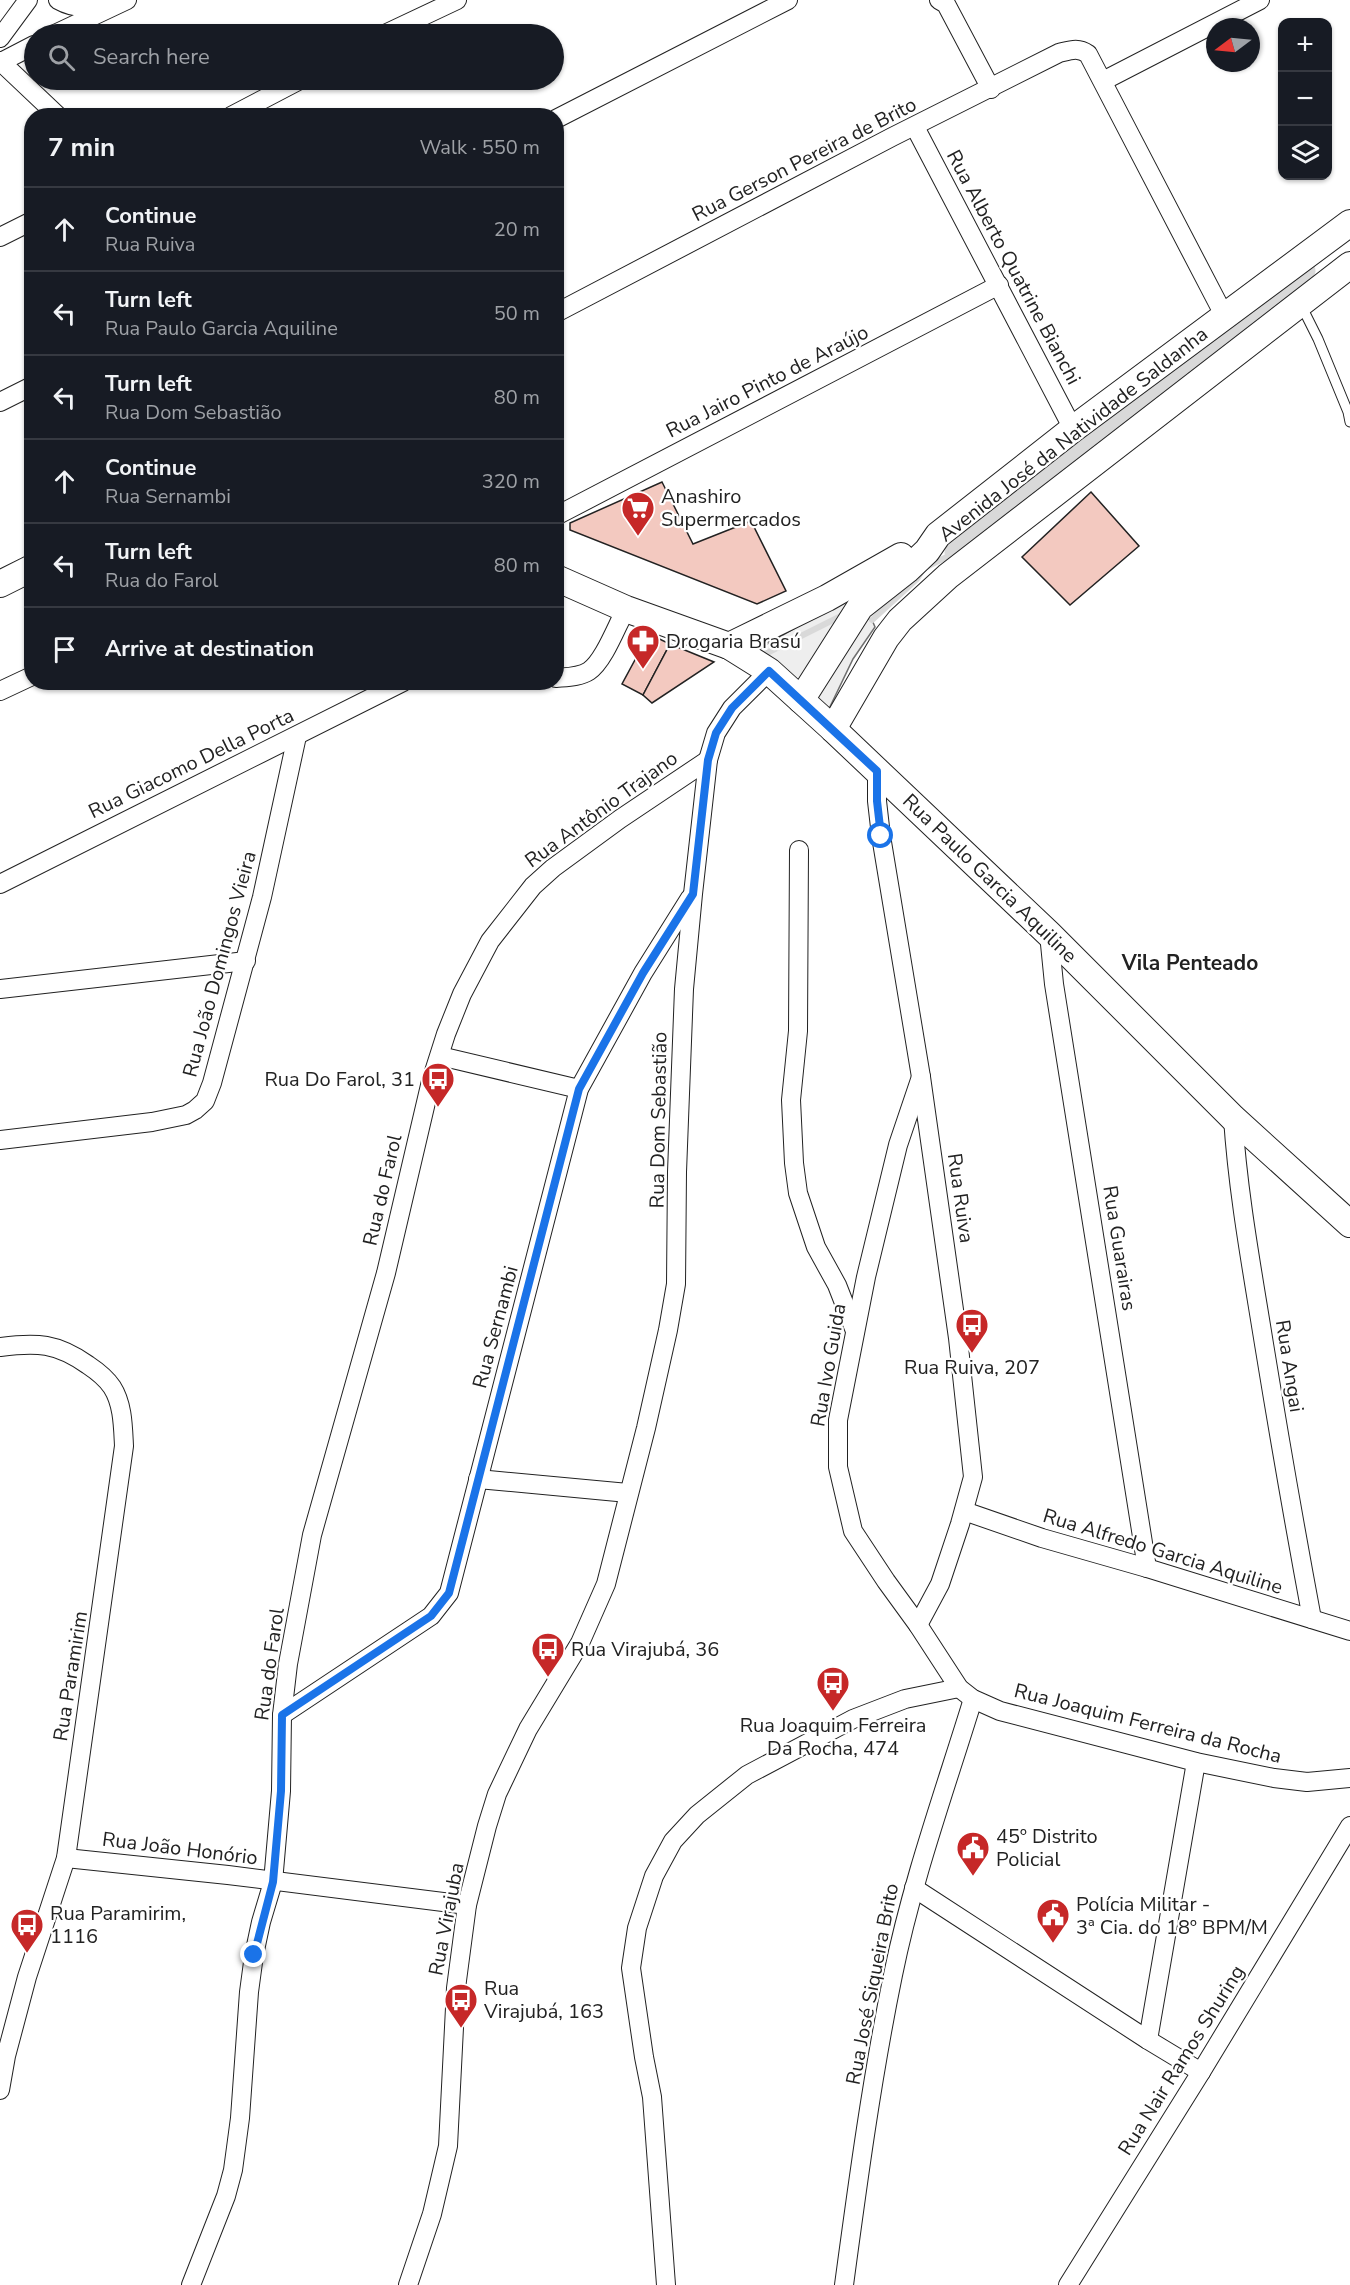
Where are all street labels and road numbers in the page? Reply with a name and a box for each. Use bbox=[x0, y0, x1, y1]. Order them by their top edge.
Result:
street label: Rua Gerson Pereira de Brito bbox=[687, 91, 921, 228]
street label: Rua Alberto Quatrine Bianchi bbox=[940, 145, 1087, 389]
street label: Rua Jairo Pinto de Araújo bbox=[661, 319, 873, 444]
street label: Avenida José da Natividade Saldanha bbox=[933, 321, 1213, 548]
street label: Rua Giacomo Della Porta bbox=[84, 702, 298, 825]
street label: Rua Antônio Trajano bbox=[520, 745, 683, 874]
street label: Rua Paulo Garcia Aquiline bbox=[897, 788, 1083, 969]
street label: Rua João Domingos Vieira bbox=[176, 848, 263, 1080]
street label: Rua Dom Sebastião bbox=[643, 1031, 674, 1209]
street label: Rua do Farol bbox=[357, 1132, 408, 1248]
street label: Rua Ruiva bbox=[941, 1151, 980, 1245]
street label: Rua Guarairas bbox=[1096, 1184, 1143, 1313]
street label: Rua Sernambi bbox=[466, 1263, 525, 1391]
street label: Rua Ivo Guida bbox=[804, 1301, 853, 1429]
street label: Rua Angai bbox=[1269, 1318, 1310, 1414]
street label: Rua Alfredo Garcia Aquiline bbox=[1040, 1502, 1286, 1601]
street label: Rua do Farol bbox=[248, 1606, 291, 1722]
street label: Rua Paramirim bbox=[47, 1609, 94, 1743]
street label: Rua Joaquim Ferreira da Rocha bbox=[1011, 1677, 1284, 1770]
street label: Rua João Honório bbox=[101, 1826, 259, 1871]
street label: Rua Virajuba bbox=[422, 1860, 471, 1978]
street label: Rua José Siqueira Brito bbox=[840, 1881, 905, 2087]
street label: Rua Nair Ramos Shuring bbox=[1112, 1960, 1251, 2160]

